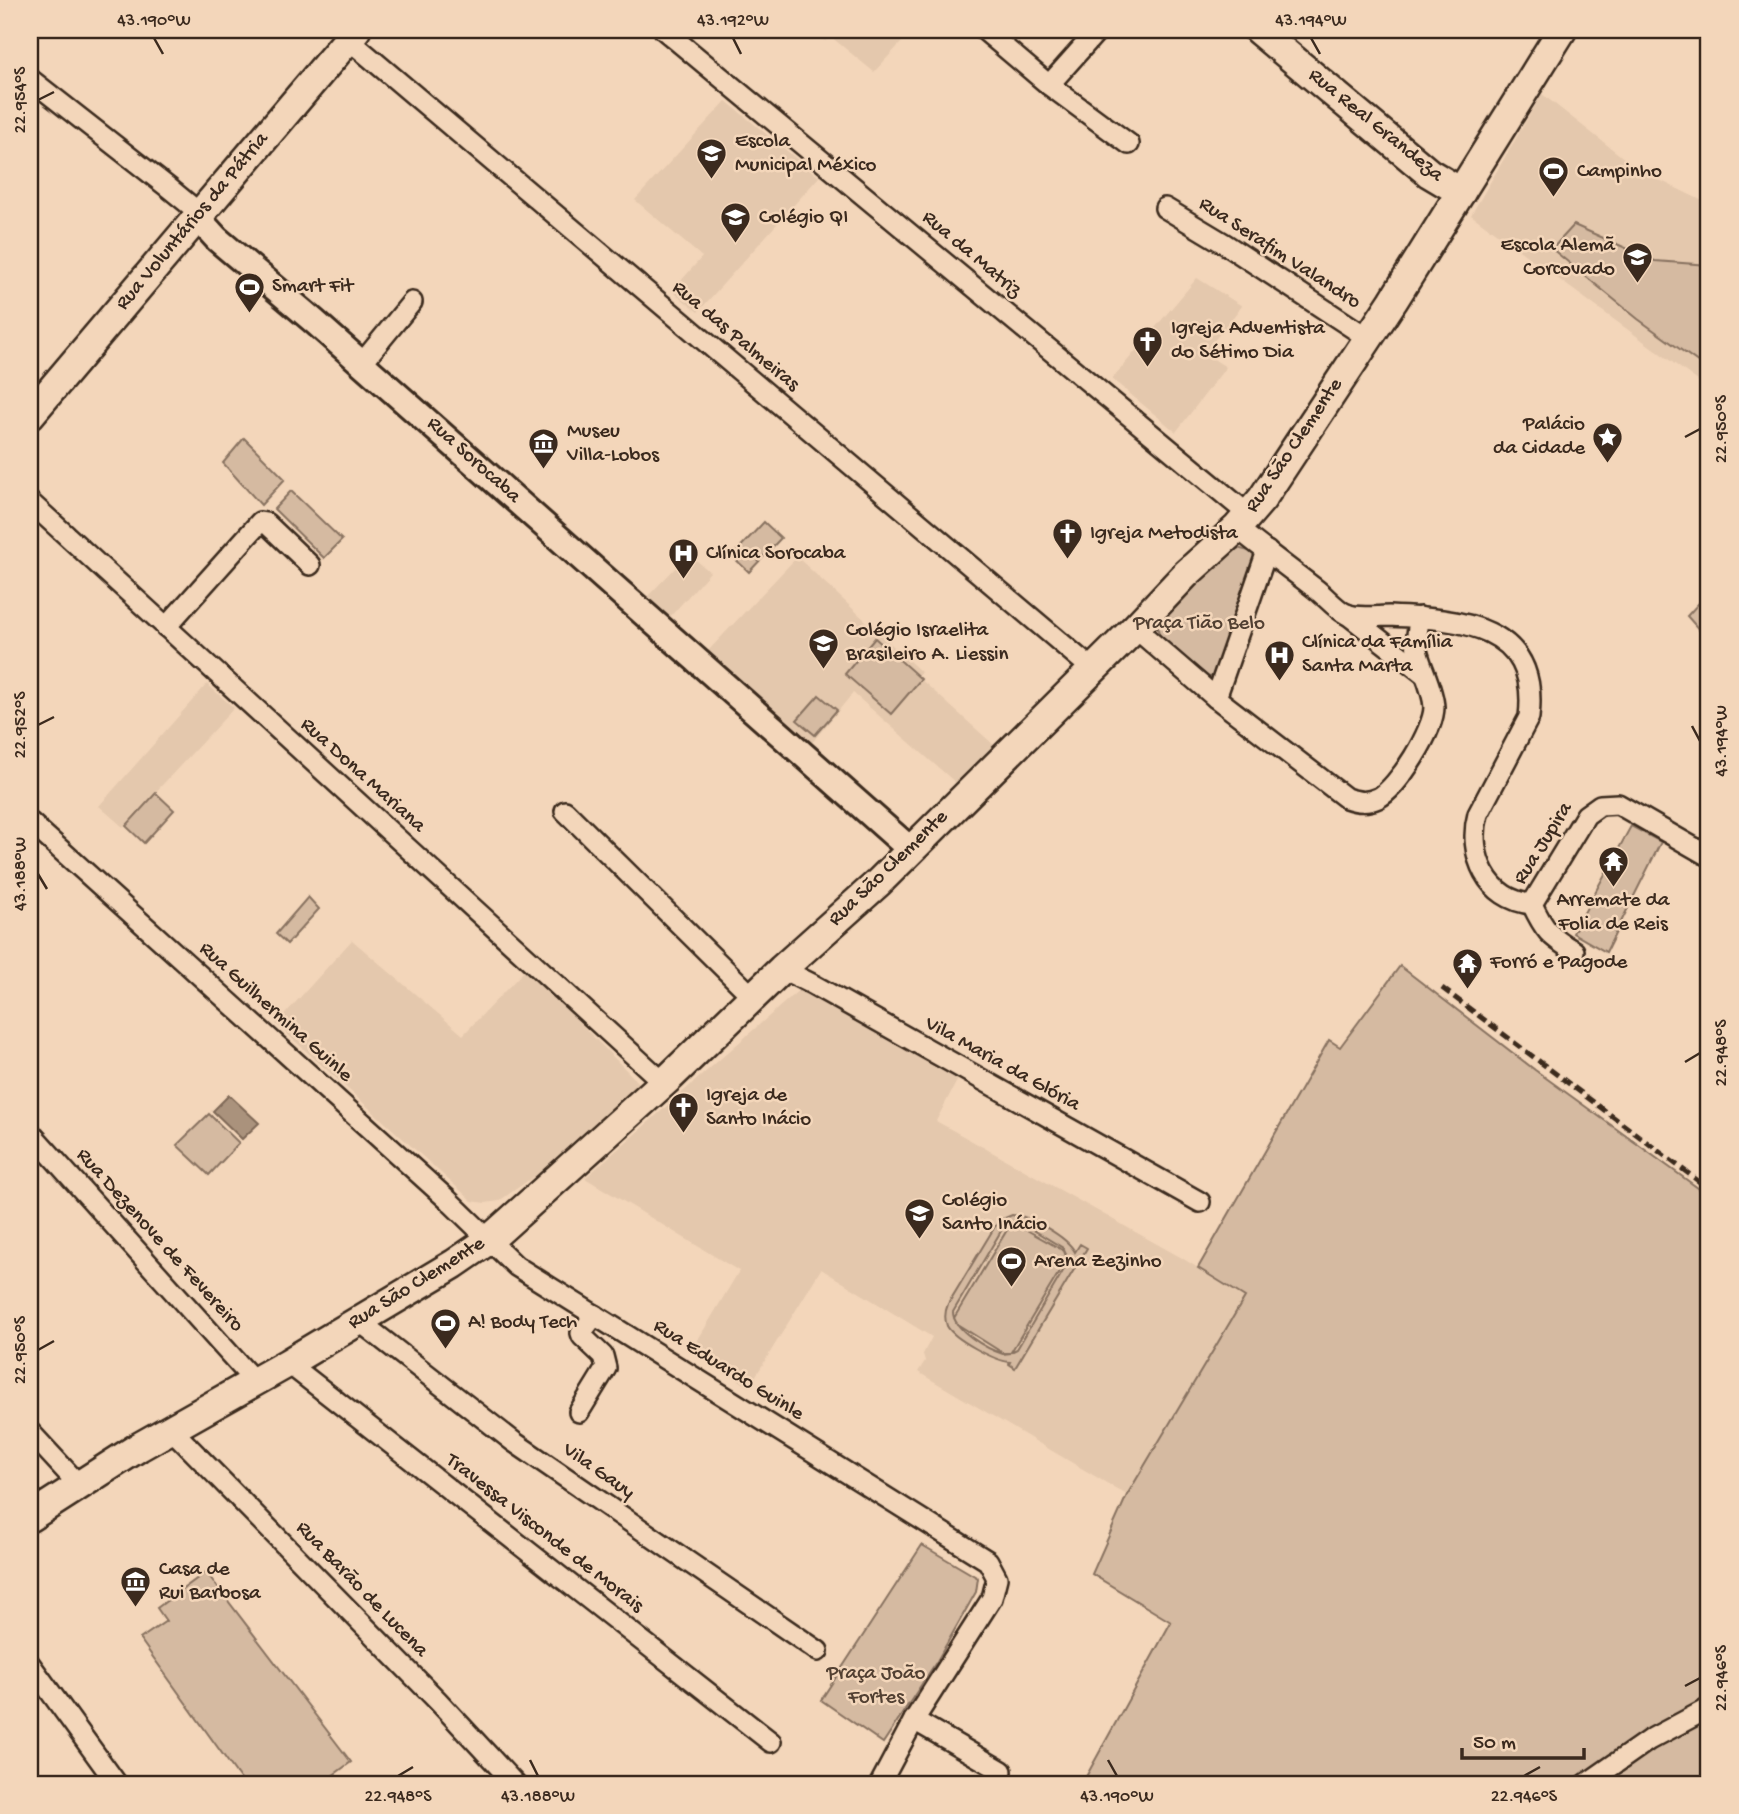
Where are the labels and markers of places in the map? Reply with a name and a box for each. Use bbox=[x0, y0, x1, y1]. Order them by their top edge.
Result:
place label: Escola Municipal México bbox=[735, 130, 876, 179]
school or university icon: Escola Municipal México bbox=[695, 137, 729, 181]
sports icon: Campinho bbox=[1537, 155, 1571, 199]
place label: Campinho bbox=[1577, 160, 1662, 185]
school or university icon: Colégio QI bbox=[719, 201, 753, 245]
place label: Colégio QI bbox=[759, 206, 848, 231]
place label: Escola Alemã Corcovado bbox=[1500, 234, 1616, 283]
school or university icon: Escola Alemã Corcovado bbox=[1621, 241, 1655, 285]
sports icon: Smart Fit bbox=[232, 270, 266, 314]
place label: Smart Fit bbox=[272, 275, 356, 300]
place label: Igreja Adventista do Sétimo Dia bbox=[1171, 317, 1326, 366]
church icon: Igreja Adventista do Sétimo Dia bbox=[1131, 324, 1165, 368]
place label: Palácio da Cidade bbox=[1493, 413, 1586, 462]
place label: Museu Villa-Lobos bbox=[566, 420, 660, 469]
place icon: Palácio da Cidade bbox=[1591, 420, 1625, 464]
museum icon: Museu Villa-Lobos bbox=[527, 427, 561, 471]
church icon: Igreja Metodista bbox=[1050, 517, 1084, 561]
place label: Igreja Metodista bbox=[1090, 522, 1239, 547]
hospital icon: Clínica Sorocaba bbox=[666, 537, 700, 581]
place label: Clínica Sorocaba bbox=[706, 542, 847, 567]
place label: Colégio Israelita Brasileiro A. Liessin bbox=[845, 619, 1008, 668]
school or university icon: Colégio Israelita Brasileiro A. Liessin bbox=[806, 626, 840, 670]
place label: Clínica da Família Santa Marta bbox=[1302, 631, 1454, 680]
hospital icon: Clínica da Família Santa Marta bbox=[1262, 638, 1296, 682]
temple icon: Arremate da Folia de Reis bbox=[1596, 844, 1630, 888]
place label: Arremate da Folia de Reis bbox=[1556, 889, 1671, 938]
temple icon: Forró e Pagode bbox=[1450, 946, 1484, 990]
place label: Forró e Pagode bbox=[1489, 951, 1629, 976]
place label: Igreja de Santo Inácio bbox=[706, 1084, 811, 1133]
church icon: Igreja de Santo Inácio bbox=[666, 1091, 700, 1135]
place label: Colégio Santo Inácio bbox=[942, 1189, 1047, 1238]
school or university icon: Colégio Santo Inácio bbox=[902, 1196, 936, 1240]
sports icon: Arena Zezinho bbox=[994, 1245, 1028, 1289]
place label: Arena Zezinho bbox=[1034, 1250, 1162, 1275]
sports icon: A! Body Tech bbox=[428, 1306, 462, 1350]
place label: A! Body Tech bbox=[468, 1311, 577, 1336]
place label: Casa de Rui Barbosa bbox=[159, 1558, 262, 1607]
museum icon: Casa de Rui Barbosa bbox=[119, 1565, 153, 1609]

